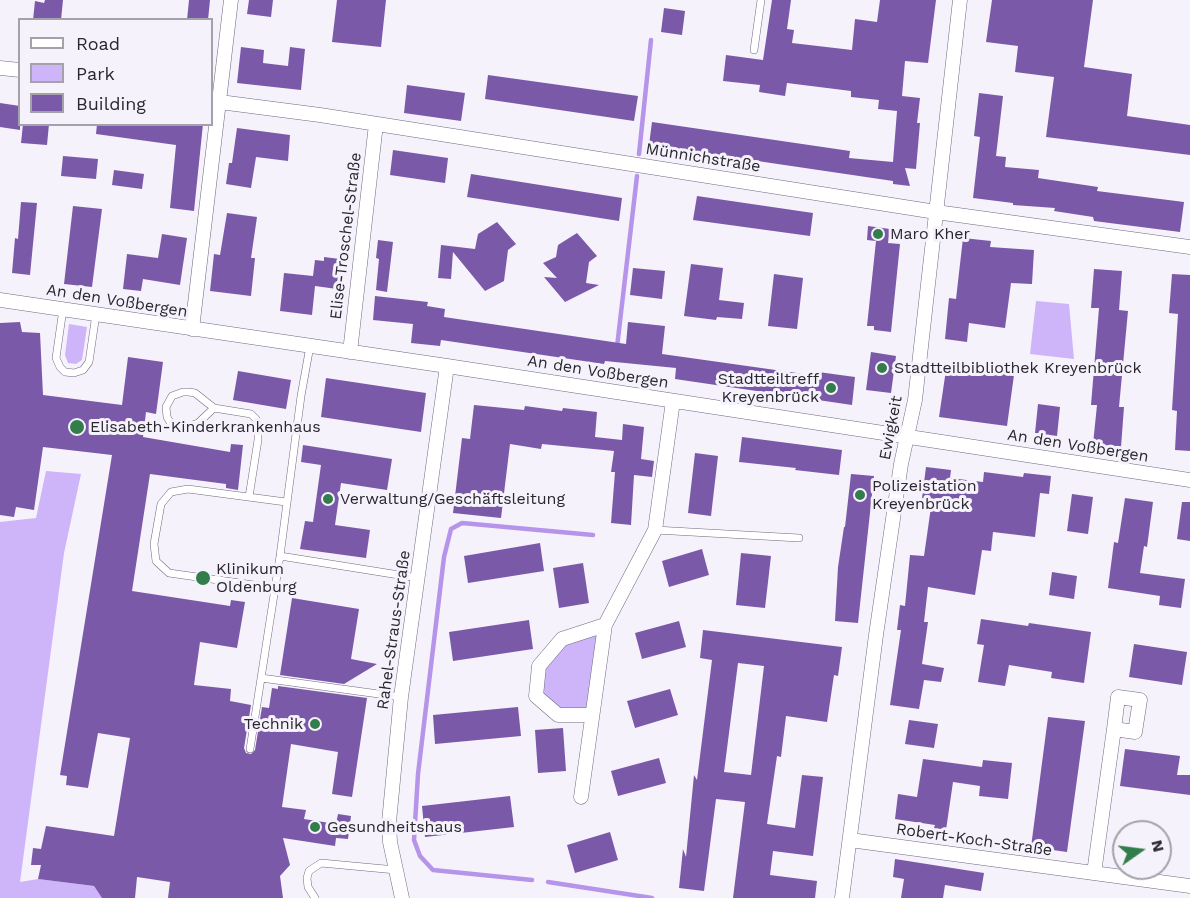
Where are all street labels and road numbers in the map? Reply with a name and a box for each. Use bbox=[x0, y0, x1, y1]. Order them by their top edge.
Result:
street label: Münnichstraße bbox=[644, 139, 762, 177]
street label: Elise-Troschel-Straße bbox=[326, 151, 366, 321]
street label: An den Voßbergen bbox=[45, 280, 189, 322]
street label: An den Voßbergen bbox=[526, 351, 670, 393]
street label: Ewigkeit bbox=[875, 394, 907, 462]
street label: An den Voßbergen bbox=[1006, 425, 1150, 467]
street label: Rahel-Straus-Straße bbox=[373, 549, 415, 711]
street label: Robert-Koch-Straße bbox=[895, 820, 1053, 860]

